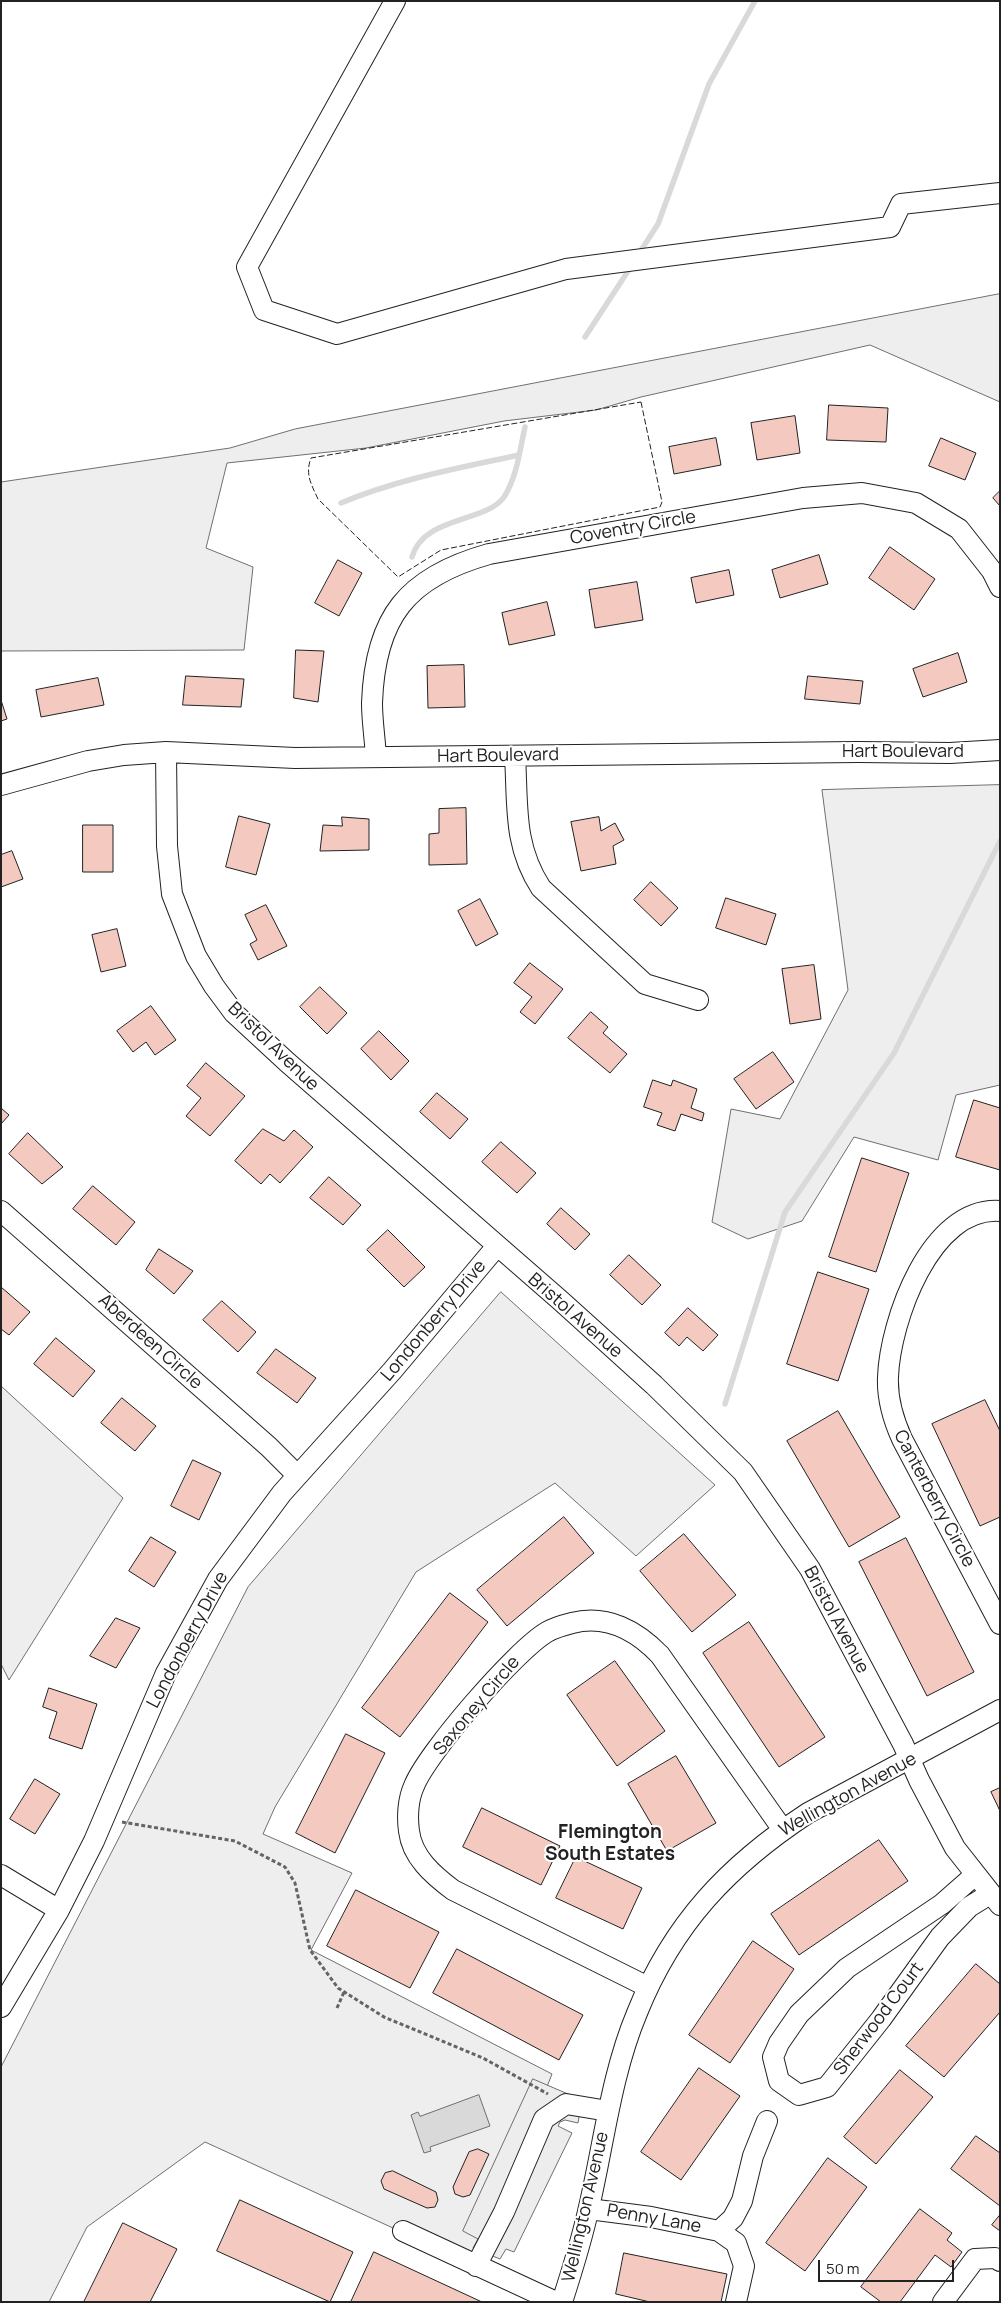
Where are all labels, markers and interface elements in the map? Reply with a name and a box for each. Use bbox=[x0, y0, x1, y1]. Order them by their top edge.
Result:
street label: Coventry Circle bbox=[568, 506, 698, 550]
street label: Hart Boulevard bbox=[842, 741, 964, 763]
street label: Hart Boulevard bbox=[437, 744, 559, 768]
street label: Bristol Avenue bbox=[223, 998, 323, 1096]
street label: Londonberry Drive bbox=[377, 1256, 491, 1386]
street label: Bristol Avenue bbox=[523, 1269, 627, 1363]
street label: Aberdeen Circle bbox=[94, 1290, 206, 1394]
street label: Canterberry Circle bbox=[889, 1427, 979, 1571]
street label: Bristol Avenue bbox=[799, 1563, 873, 1677]
street label: Londonberry Drive bbox=[143, 1568, 233, 1712]
street label: Saxoney Circle bbox=[429, 1652, 525, 1760]
street label: Wellington Avenue bbox=[776, 1748, 920, 1842]
district label: Flemington South Estates bbox=[545, 1822, 675, 1866]
street label: Sherwood Court bbox=[830, 1958, 928, 2080]
street label: Wellington Avenue bbox=[558, 2130, 614, 2284]
street label: Penny Lane bbox=[605, 2200, 703, 2238]
scale bar bbox=[821, 2250, 957, 2282]
text: 50 m bbox=[826, 2258, 860, 2279]

